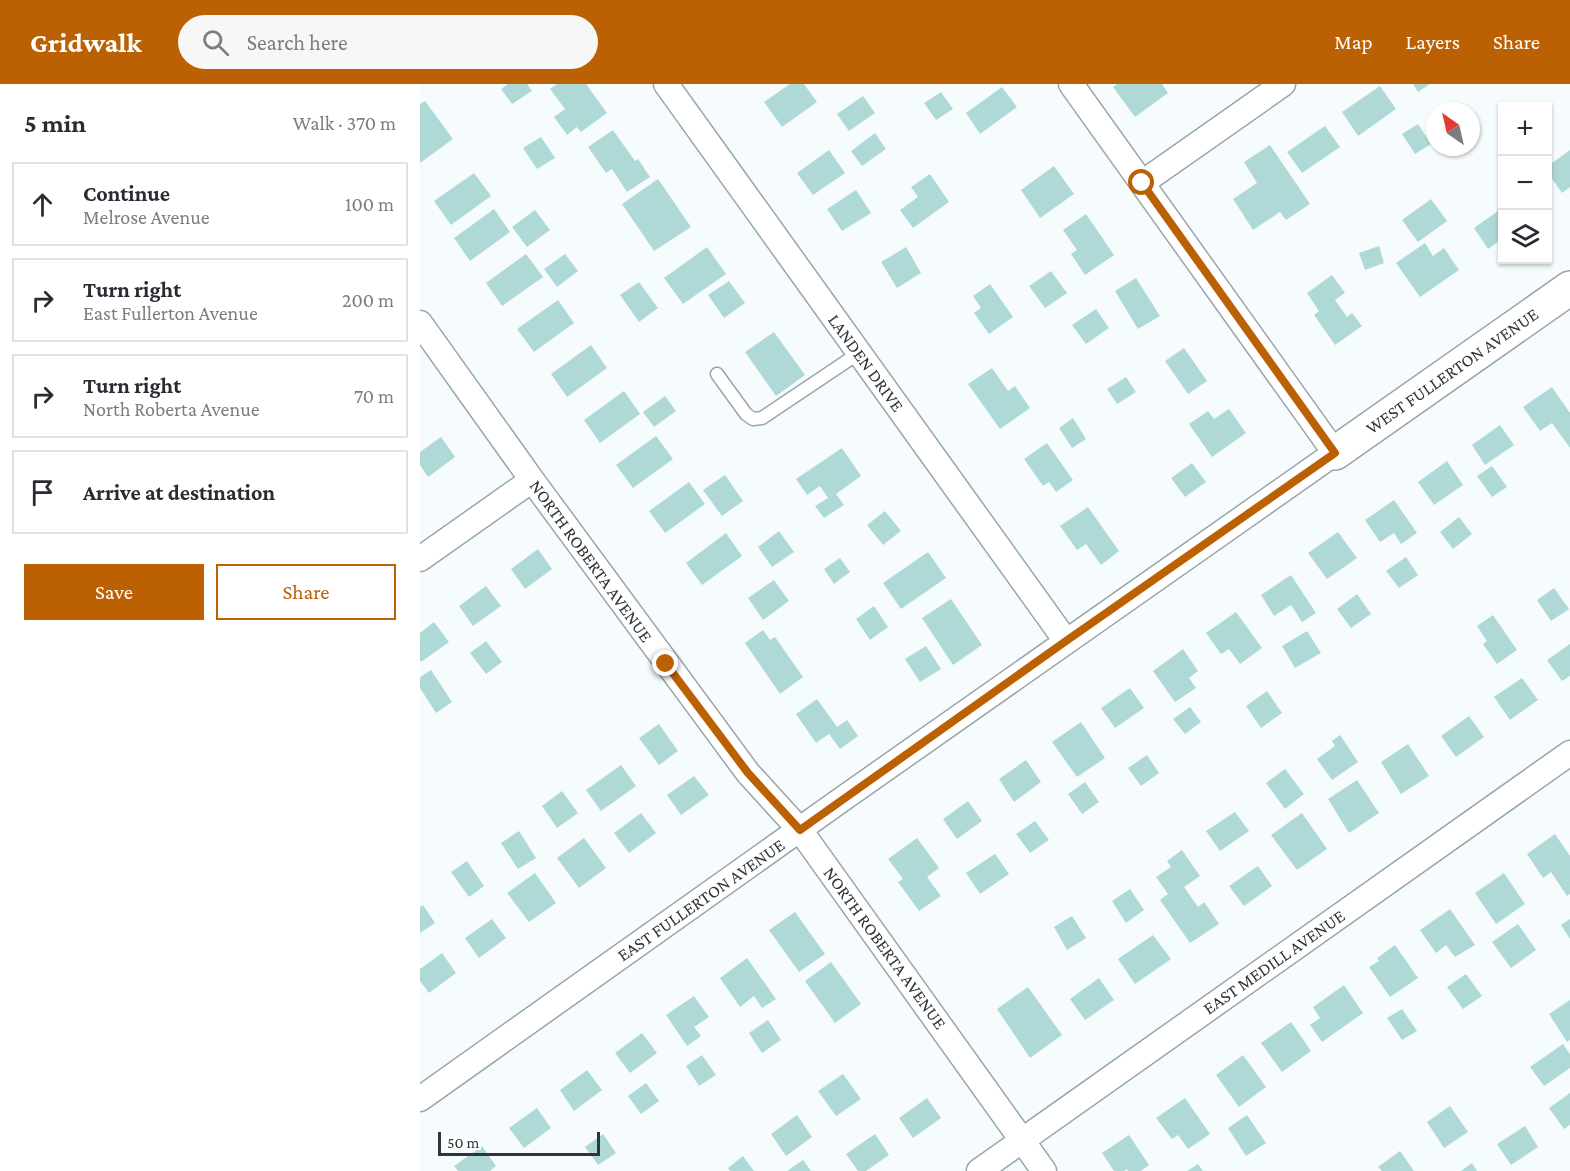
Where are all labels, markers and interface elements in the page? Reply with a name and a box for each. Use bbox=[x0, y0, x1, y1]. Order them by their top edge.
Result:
search box bbox=[178, 15, 598, 69]
icon: search bbox=[199, 26, 232, 59]
text: Gridwalk bbox=[30, 27, 142, 58]
text: Search here bbox=[247, 30, 348, 55]
text: Map bbox=[1334, 30, 1373, 54]
text: Layers bbox=[1406, 30, 1460, 54]
text: Share bbox=[1493, 30, 1540, 54]
north arrow bbox=[1426, 102, 1480, 156]
map controls bbox=[1498, 102, 1552, 264]
button: + bbox=[1498, 102, 1552, 156]
text: 5 min bbox=[24, 109, 86, 138]
text: Walk · 370 m bbox=[293, 112, 396, 134]
button: − bbox=[1498, 156, 1552, 210]
route start bbox=[1128, 169, 1154, 195]
text: Continue bbox=[83, 181, 170, 206]
icon: ahead bbox=[26, 188, 59, 221]
text: 100 m bbox=[345, 193, 394, 215]
text: Melrose Avenue bbox=[83, 206, 210, 228]
button: layers bbox=[1498, 210, 1552, 264]
text: Turn right bbox=[83, 277, 181, 302]
icon: right bbox=[26, 284, 59, 317]
text: 200 m bbox=[342, 289, 394, 311]
text: East Fullerton Avenue bbox=[83, 302, 258, 324]
street label: WEST FULLERTON AVENUE bbox=[1362, 304, 1542, 438]
street label: LANDEN DRIVE bbox=[824, 310, 908, 416]
text: Turn right bbox=[83, 373, 181, 398]
icon: right bbox=[26, 380, 59, 413]
text: 70 m bbox=[354, 385, 394, 407]
text: North Roberta Avenue bbox=[83, 398, 260, 420]
icon: arrive bbox=[26, 476, 59, 509]
street label: NORTH ROBERTA AVENUE bbox=[525, 476, 657, 646]
text: Arrive at destination bbox=[83, 480, 275, 505]
button: Save bbox=[24, 564, 204, 620]
button: Share bbox=[216, 564, 396, 620]
route end bbox=[652, 650, 678, 676]
street label: EAST FULLERTON AVENUE bbox=[614, 834, 789, 965]
street label: NORTH ROBERTA AVENUE bbox=[819, 863, 951, 1033]
street label: EAST MEDILL AVENUE bbox=[1199, 905, 1349, 1018]
scale bar bbox=[438, 1129, 600, 1156]
text: 50 m bbox=[447, 1134, 479, 1151]

